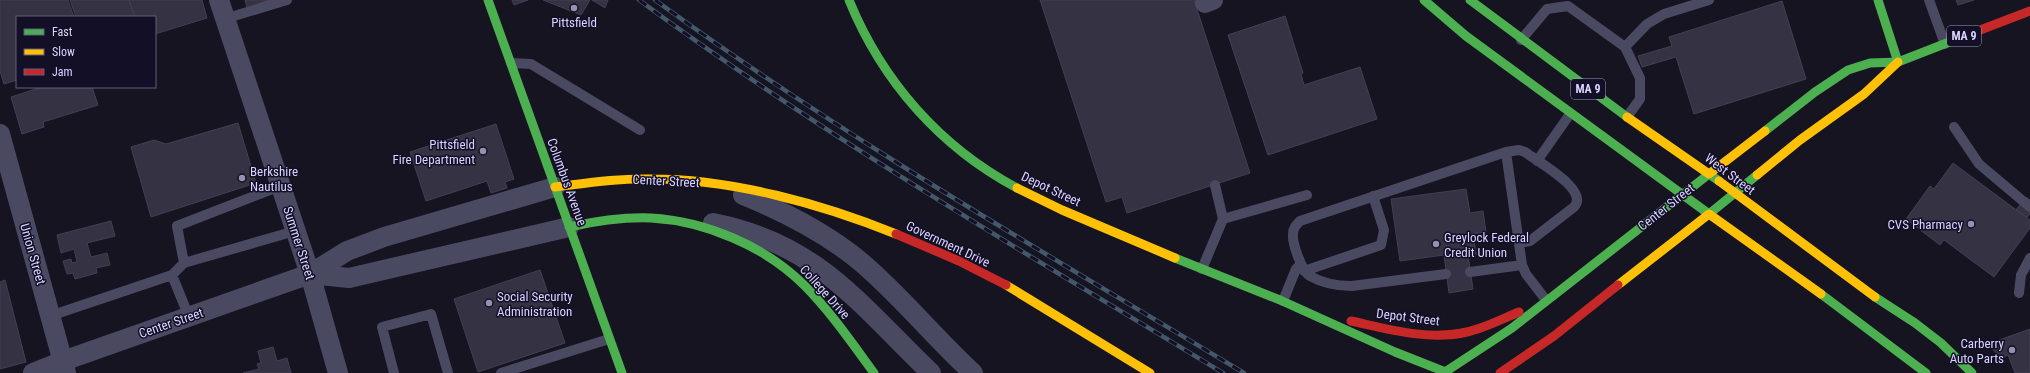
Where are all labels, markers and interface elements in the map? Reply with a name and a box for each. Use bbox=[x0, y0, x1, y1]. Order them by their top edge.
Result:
marker: Pittsfield bbox=[569, 3, 579, 13]
place label: Pittsfield bbox=[551, 15, 597, 30]
legend bbox=[16, 16, 156, 88]
text: Fast bbox=[52, 25, 73, 39]
road number: MA 9 bbox=[1947, 26, 1981, 46]
text: Slow bbox=[52, 45, 75, 59]
text: Jam bbox=[52, 65, 73, 79]
road number: MA 9 bbox=[1571, 79, 1605, 99]
street label: Columbus Avenue bbox=[544, 136, 590, 228]
place label: Pittsfield Fire Department bbox=[393, 137, 475, 167]
marker: Pittsfield Fire Department bbox=[478, 146, 488, 156]
street label: West Street bbox=[1702, 150, 1758, 198]
place label: Berkshire Nautilus bbox=[250, 164, 298, 194]
street label: Depot Street bbox=[1019, 169, 1083, 209]
street label: Center Street bbox=[632, 172, 700, 190]
marker: Berkshire Nautilus bbox=[237, 173, 247, 183]
street label: Center Street bbox=[1635, 180, 1697, 234]
street label: Summer Street bbox=[280, 204, 318, 282]
place label: CVS Pharmacy bbox=[1888, 217, 1964, 232]
street label: Government Drive bbox=[904, 218, 992, 270]
marker: CVS Pharmacy bbox=[1966, 219, 1976, 229]
street label: Union Street bbox=[17, 222, 49, 286]
place label: Greylock Federal Credit Union bbox=[1444, 230, 1529, 260]
marker: Greylock Federal Credit Union bbox=[1431, 239, 1441, 249]
street label: College Drive bbox=[797, 262, 853, 322]
place label: Social Security Administration bbox=[497, 289, 573, 319]
marker: Social Security Administration bbox=[484, 298, 494, 308]
street label: Center Street bbox=[137, 305, 205, 341]
street label: Depot Street bbox=[1375, 306, 1441, 328]
place label: Carberry Auto Parts bbox=[1950, 336, 2005, 366]
marker: Carberry Auto Parts bbox=[2007, 345, 2017, 355]

